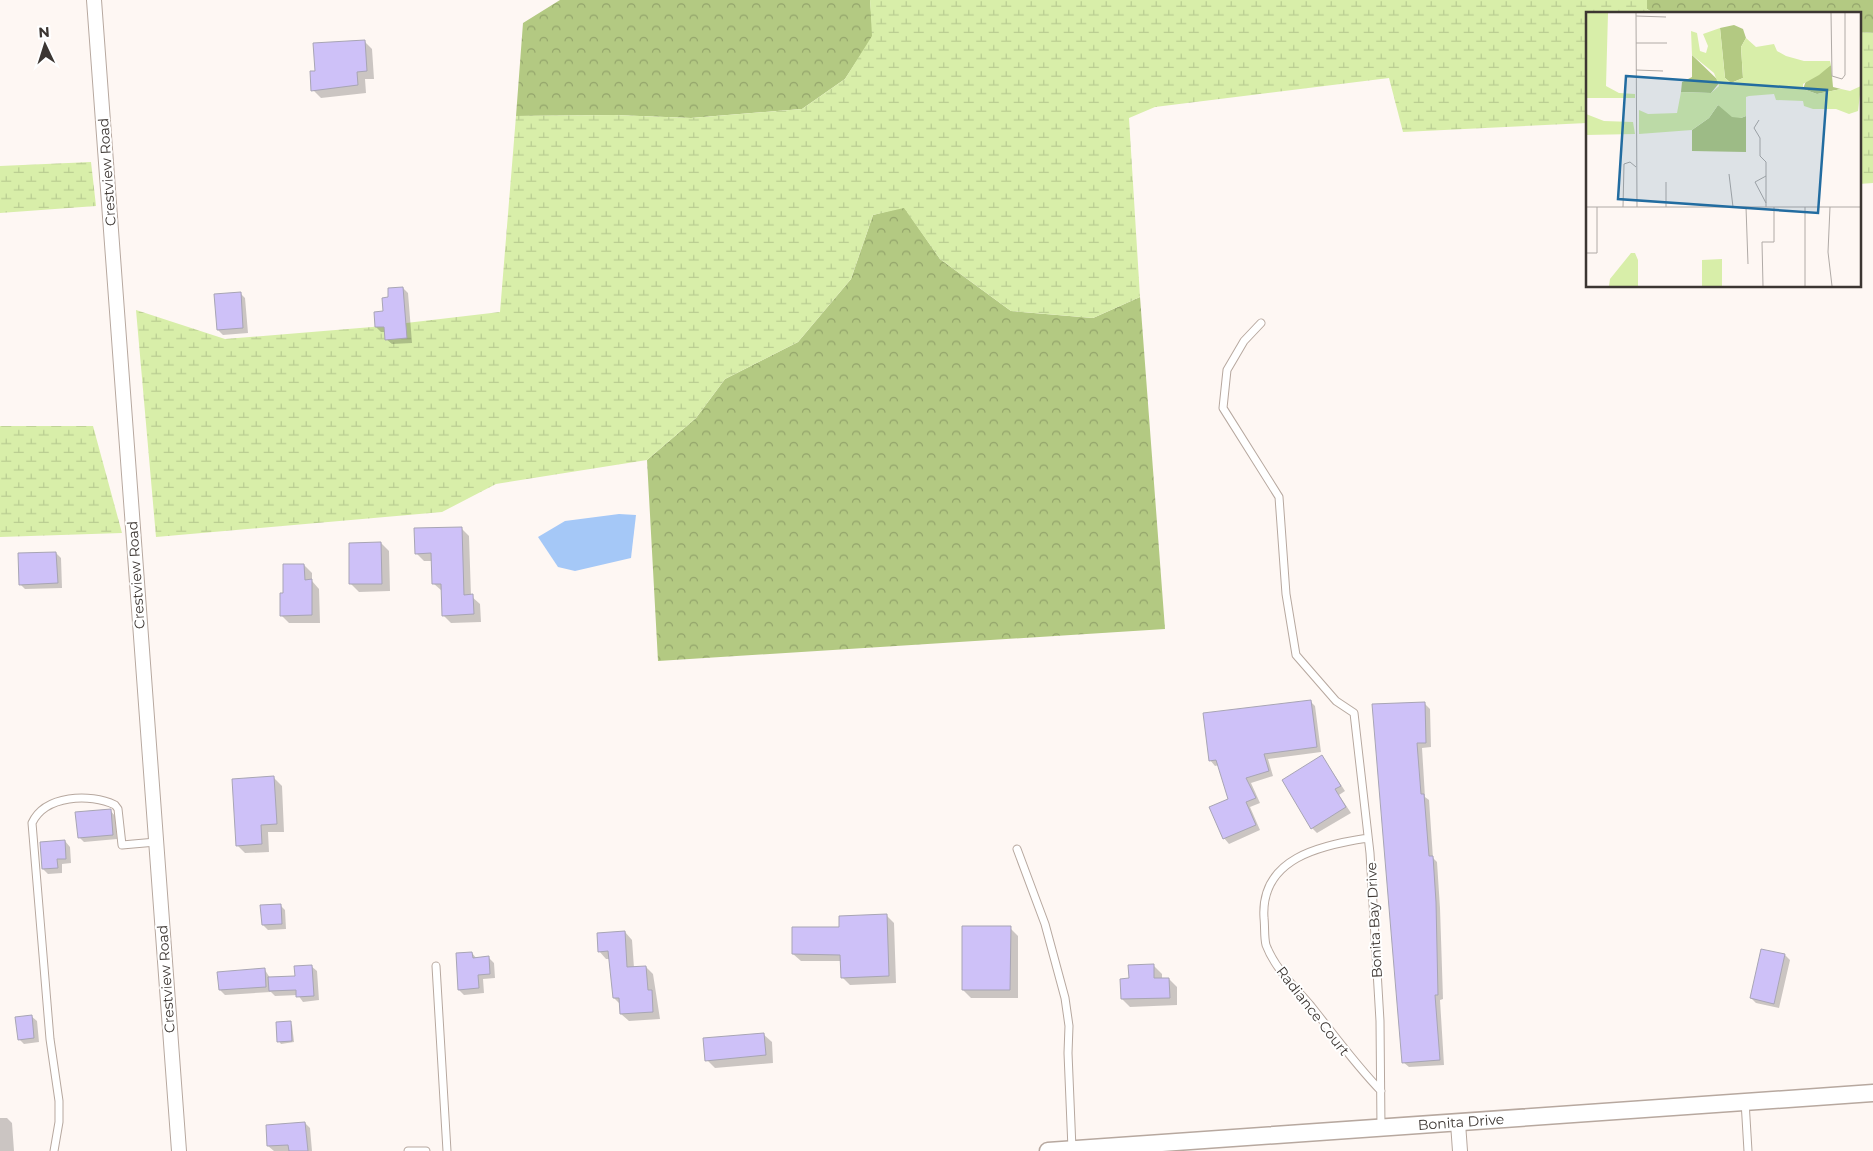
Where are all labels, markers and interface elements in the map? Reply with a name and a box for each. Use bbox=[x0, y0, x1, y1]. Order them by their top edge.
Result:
inset map bbox=[1586, 12, 1860, 288]
north arrow bbox=[20, 20, 70, 70]
text: N bbox=[38, 23, 50, 41]
street label: Crestview Road bbox=[94, 117, 120, 227]
street label: Crestview Road bbox=[123, 520, 149, 630]
street label: Bonita Bay Drive bbox=[1362, 861, 1386, 979]
street label: Crestview Road bbox=[153, 924, 179, 1034]
street label: Radiance Court bbox=[1273, 963, 1354, 1060]
street label: Bonita Drive bbox=[1417, 1110, 1505, 1134]

